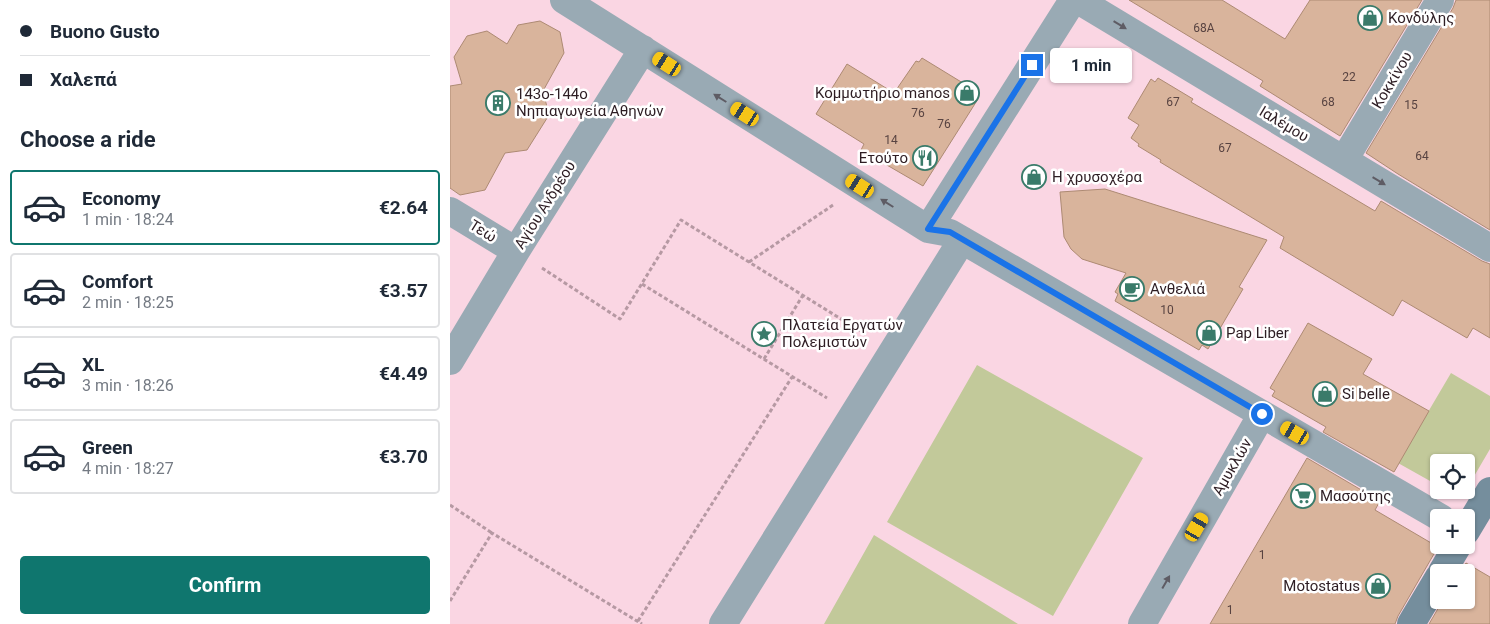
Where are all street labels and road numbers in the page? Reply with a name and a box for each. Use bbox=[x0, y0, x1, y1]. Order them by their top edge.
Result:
street label: Κοκκίνου bbox=[1368, 48, 1416, 112]
street label: Ιαλέμου bbox=[1256, 102, 1312, 146]
street label: Αγίου Ανδρέου bbox=[511, 158, 579, 252]
street label: Τεώ bbox=[466, 216, 500, 246]
street label: Αμυκλών bbox=[1209, 435, 1255, 499]

